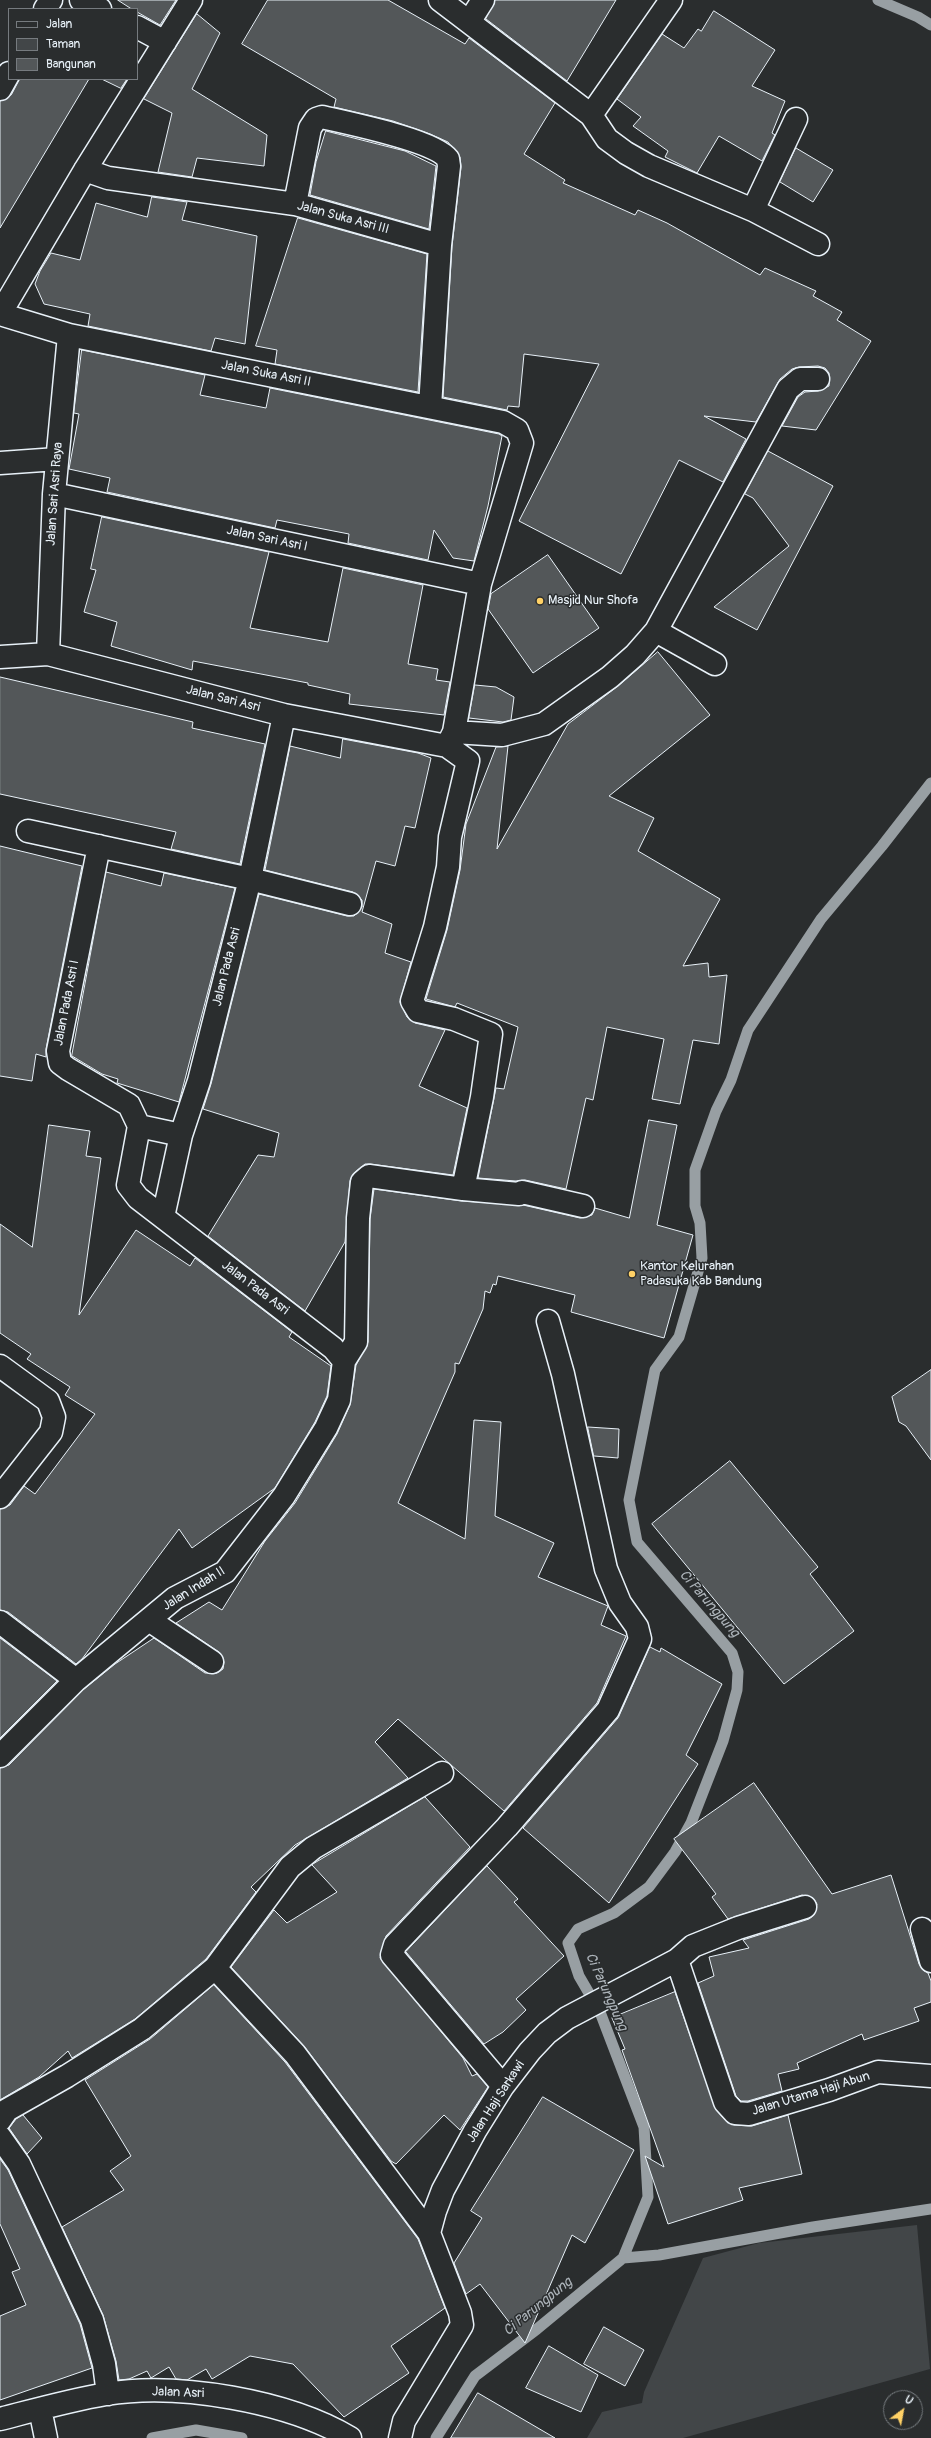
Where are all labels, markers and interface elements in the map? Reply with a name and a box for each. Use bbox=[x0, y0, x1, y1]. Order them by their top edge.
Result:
legend bbox=[8, 8, 138, 80]
text: Jalan bbox=[46, 17, 72, 32]
text: Taman bbox=[46, 37, 80, 52]
text: Bangunan bbox=[46, 57, 96, 72]
street label: Jalan Suka Asri III bbox=[295, 198, 391, 238]
street label: Jalan Suka Asri II bbox=[220, 358, 312, 390]
street label: Jalan Sari Asri Raya bbox=[44, 442, 66, 546]
street label: Jalan Sari Asri I bbox=[225, 523, 309, 555]
place label: Masjid Nur Shofa bbox=[548, 593, 638, 609]
marker: Masjid Nur Shofa bbox=[535, 596, 545, 606]
street label: Jalan Sari Asri bbox=[184, 682, 262, 716]
street label: Jalan Pada Asri bbox=[210, 926, 244, 1008]
street label: Jalan Pada Asri I bbox=[51, 959, 83, 1047]
street label: Jalan Pada Asri bbox=[218, 1258, 292, 1318]
place label: Kantor Kelurahan Padasuka Kab Bandung bbox=[640, 1259, 762, 1290]
marker: Kantor Kelurahan Padasuka Kab Bandung bbox=[627, 1269, 637, 1279]
street label: Jalan Indah II bbox=[160, 1564, 228, 1614]
water label: Ci Parungpung bbox=[675, 1567, 743, 1641]
water label: Ci Parungpung bbox=[581, 1950, 631, 2034]
street label: Jalan Haji Sarkawi bbox=[464, 2058, 528, 2146]
street label: Jalan Utama Haji Abun bbox=[750, 2069, 872, 2119]
water label: Ci Parungpung bbox=[500, 2274, 576, 2340]
street label: Jalan Asri bbox=[152, 2384, 204, 2402]
north arrow bbox=[883, 2390, 923, 2430]
text: U bbox=[903, 2393, 916, 2408]

